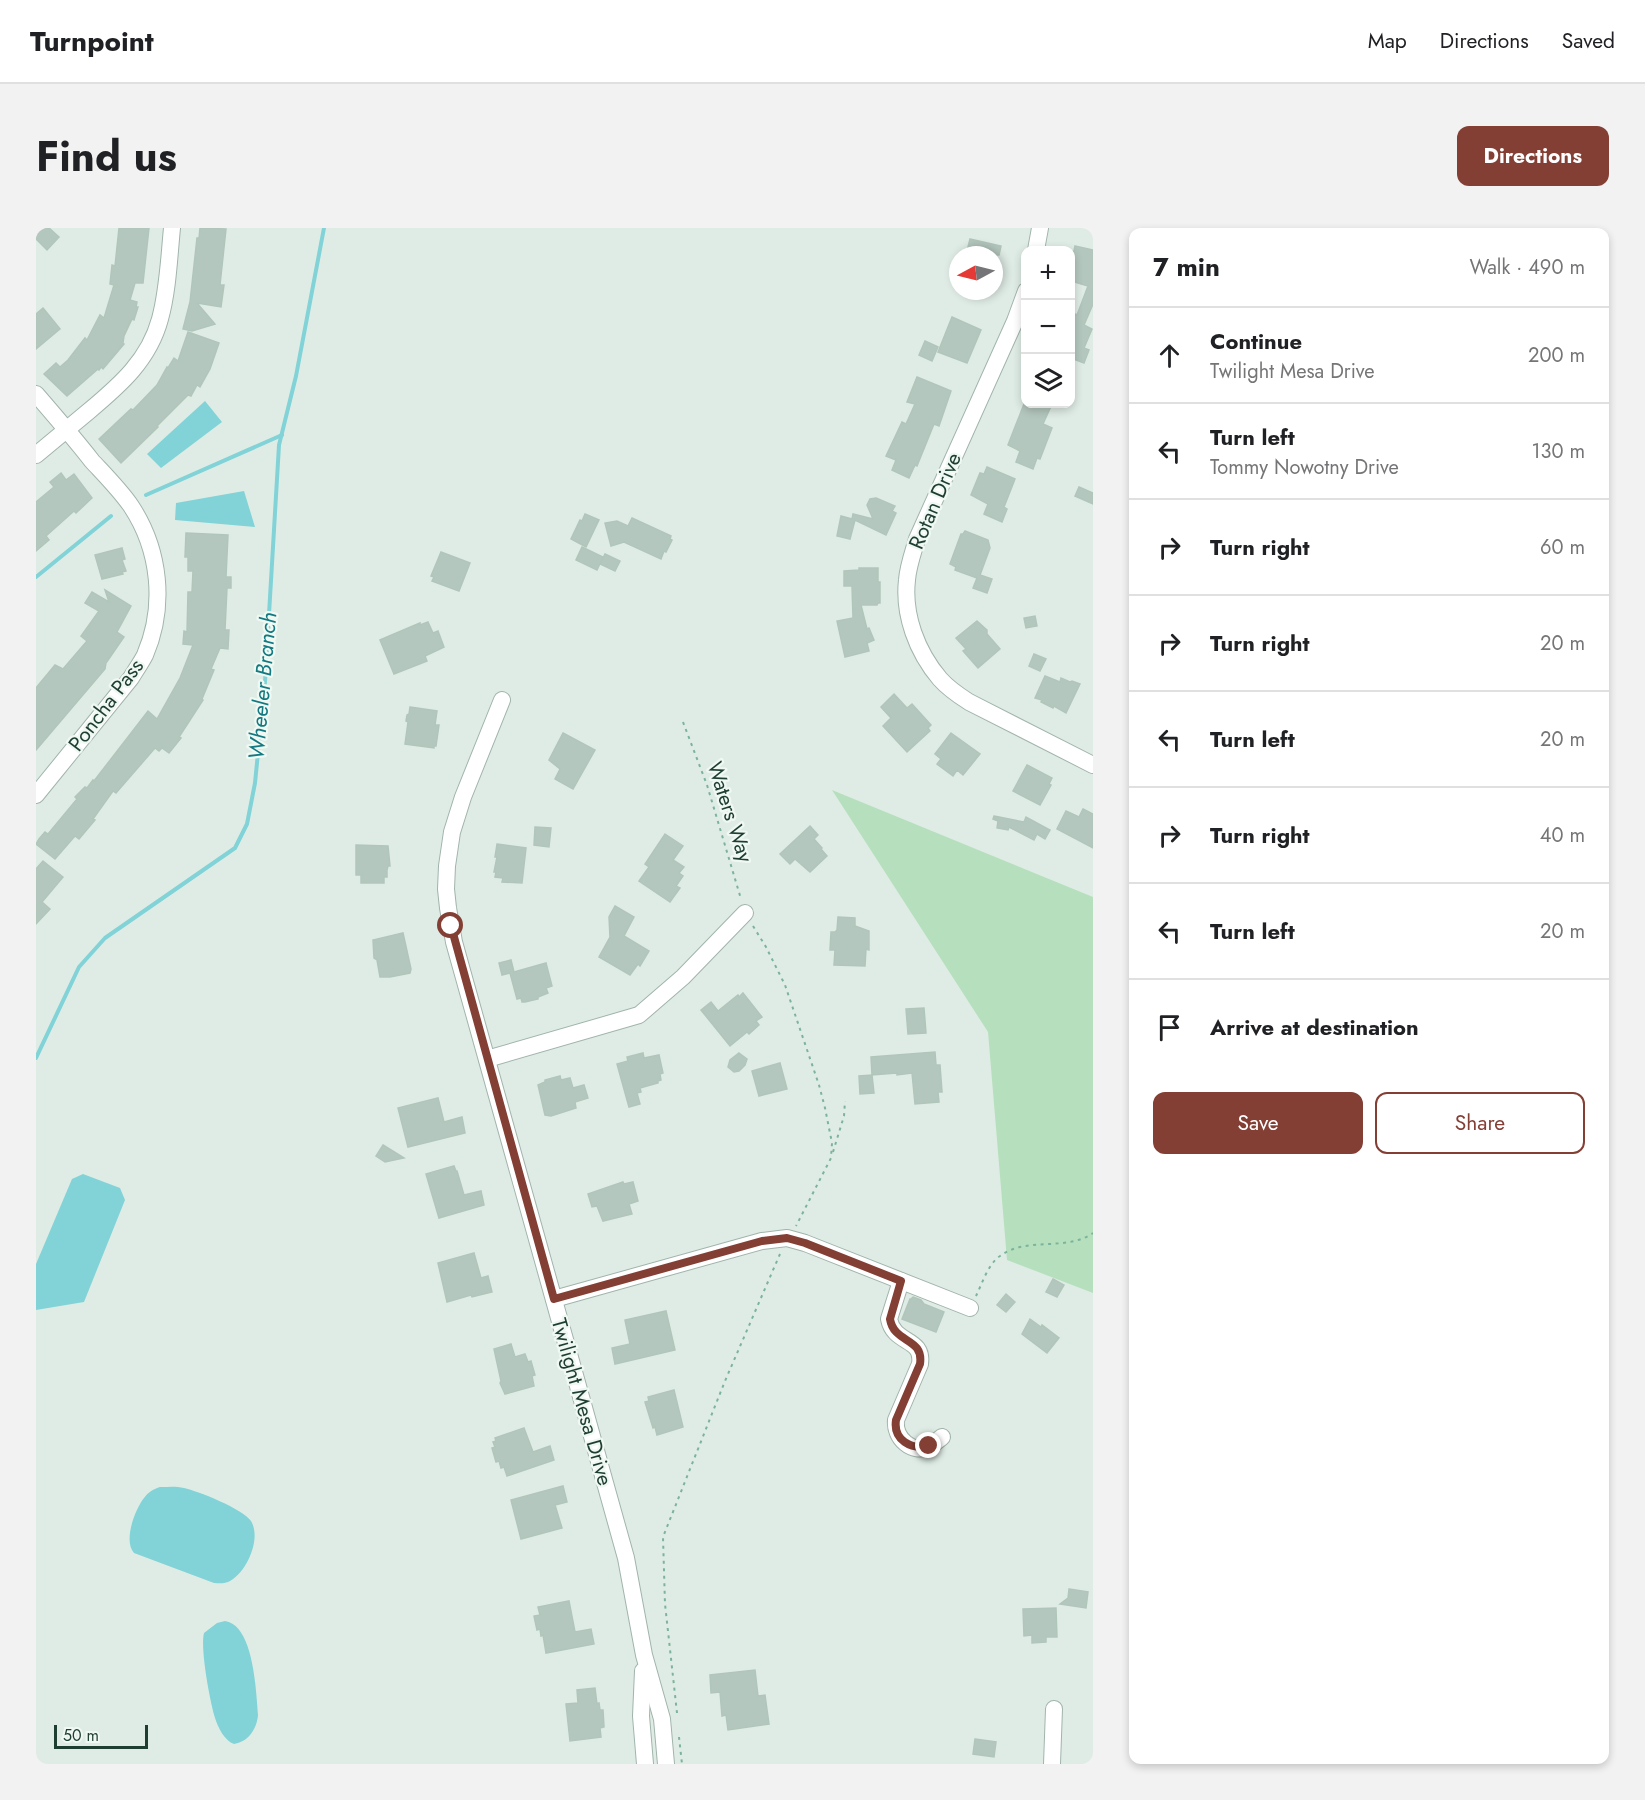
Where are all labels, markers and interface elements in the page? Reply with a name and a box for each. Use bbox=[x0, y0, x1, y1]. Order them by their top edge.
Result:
text: Turnpoint bbox=[30, 21, 154, 62]
text: Map bbox=[1368, 26, 1407, 56]
text: Directions bbox=[1440, 26, 1529, 56]
text: Saved bbox=[1562, 26, 1615, 56]
text: Find us bbox=[36, 126, 177, 187]
button: Directions bbox=[1457, 126, 1609, 186]
north arrow bbox=[949, 246, 1003, 300]
map controls bbox=[1021, 246, 1075, 408]
button: + bbox=[1021, 246, 1075, 300]
text: 7 min bbox=[1153, 248, 1220, 286]
text: Walk · 490 m bbox=[1469, 253, 1585, 282]
button: − bbox=[1021, 300, 1075, 354]
text: Continue bbox=[1210, 325, 1302, 357]
icon: ahead bbox=[1153, 339, 1186, 372]
text: 200 m bbox=[1528, 341, 1585, 370]
button: layers bbox=[1021, 354, 1075, 408]
text: Twilight Mesa Drive bbox=[1210, 357, 1375, 386]
text: Turn left bbox=[1210, 421, 1295, 453]
icon: left bbox=[1153, 435, 1186, 468]
text: 130 m bbox=[1531, 437, 1585, 466]
street label: Rotan Drive bbox=[901, 448, 969, 554]
text: Tommy Nowotny Drive bbox=[1210, 453, 1399, 482]
icon: right bbox=[1153, 531, 1186, 564]
text: Turn right bbox=[1210, 531, 1310, 563]
text: 60 m bbox=[1540, 533, 1585, 562]
water label: Wheeler Branch bbox=[240, 611, 284, 761]
icon: right bbox=[1153, 627, 1186, 660]
text: Turn right bbox=[1210, 627, 1310, 659]
text: 20 m bbox=[1540, 629, 1585, 658]
street label: Poncha Pass bbox=[61, 653, 151, 757]
icon: left bbox=[1153, 723, 1186, 756]
text: Turn left bbox=[1210, 723, 1295, 755]
text: 20 m bbox=[1540, 725, 1585, 754]
street label: Waters Way bbox=[700, 758, 761, 867]
icon: right bbox=[1153, 819, 1186, 852]
text: Turn right bbox=[1210, 819, 1310, 851]
text: 40 m bbox=[1540, 821, 1585, 850]
route start bbox=[437, 912, 463, 938]
icon: left bbox=[1153, 915, 1186, 948]
text: Turn left bbox=[1210, 915, 1295, 947]
text: 20 m bbox=[1540, 917, 1585, 946]
icon: arrive bbox=[1153, 1011, 1186, 1044]
text: Arrive at destination bbox=[1210, 1011, 1419, 1043]
button: Save bbox=[1153, 1092, 1363, 1154]
button: Share bbox=[1375, 1092, 1585, 1154]
street label: Twilight Mesa Drive bbox=[544, 1315, 620, 1489]
route end bbox=[915, 1432, 941, 1458]
scale bar bbox=[54, 1722, 148, 1750]
text: 50 m bbox=[63, 1724, 99, 1747]

